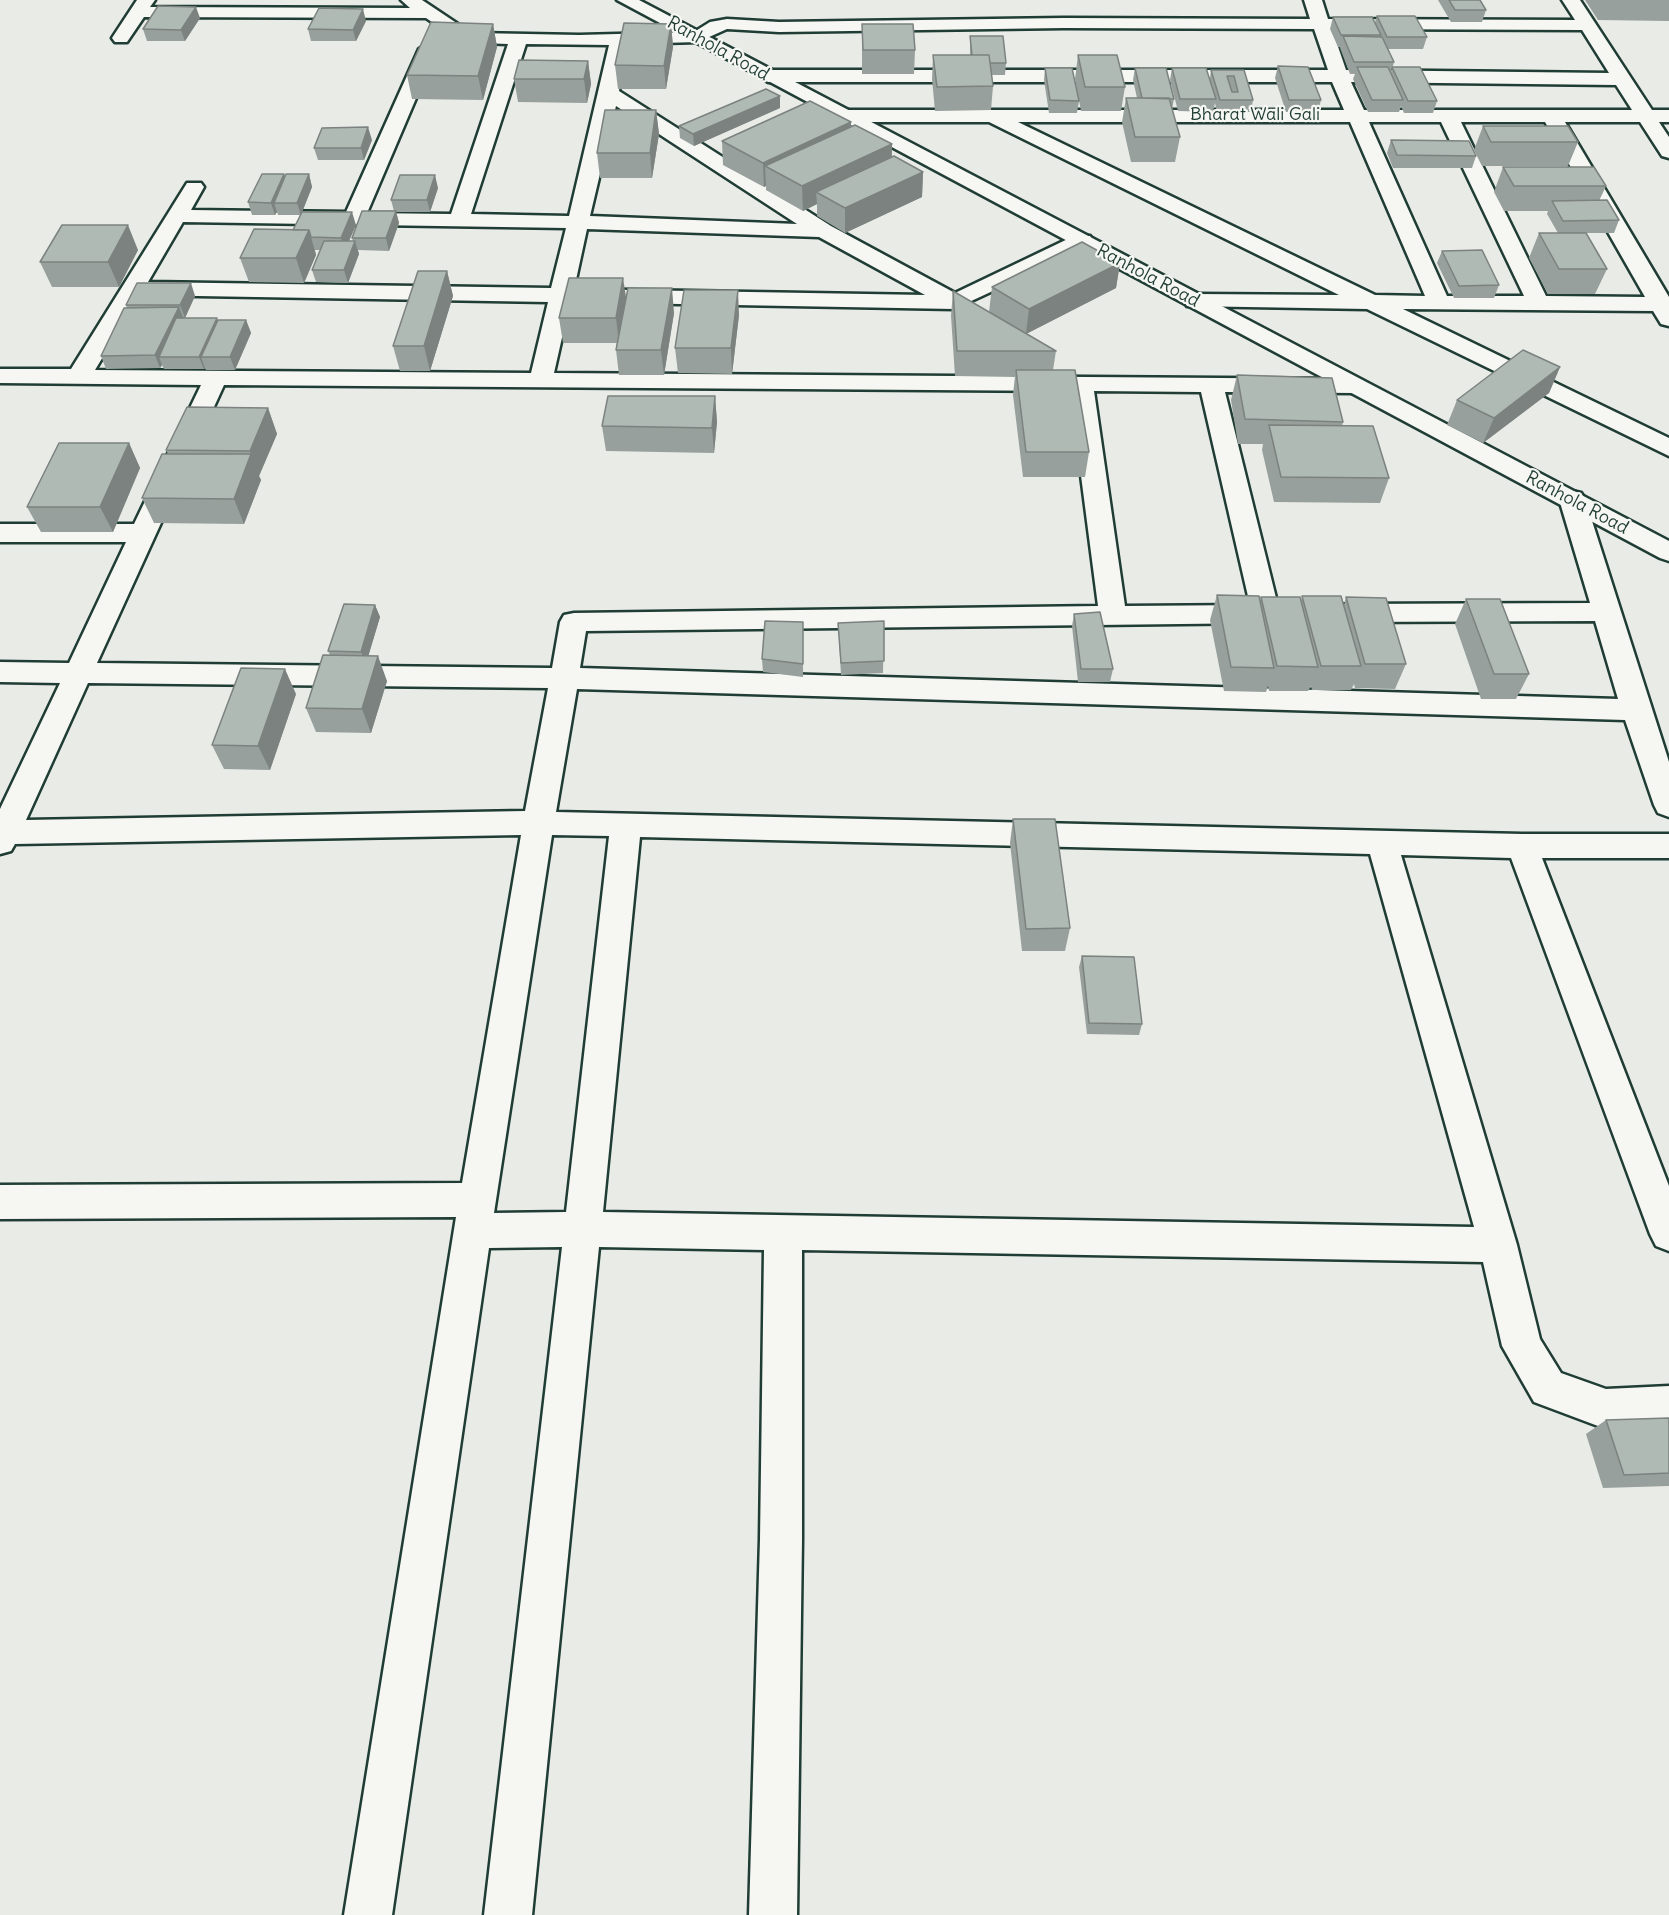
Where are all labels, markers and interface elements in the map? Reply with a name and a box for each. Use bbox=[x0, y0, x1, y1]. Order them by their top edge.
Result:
street label: Ranhola Road bbox=[663, 12, 773, 86]
street label: Bharat Wali Gali bbox=[1190, 104, 1320, 126]
street label: Ranhola Road bbox=[1093, 240, 1203, 312]
street label: Ranhola Road bbox=[1522, 467, 1632, 539]

